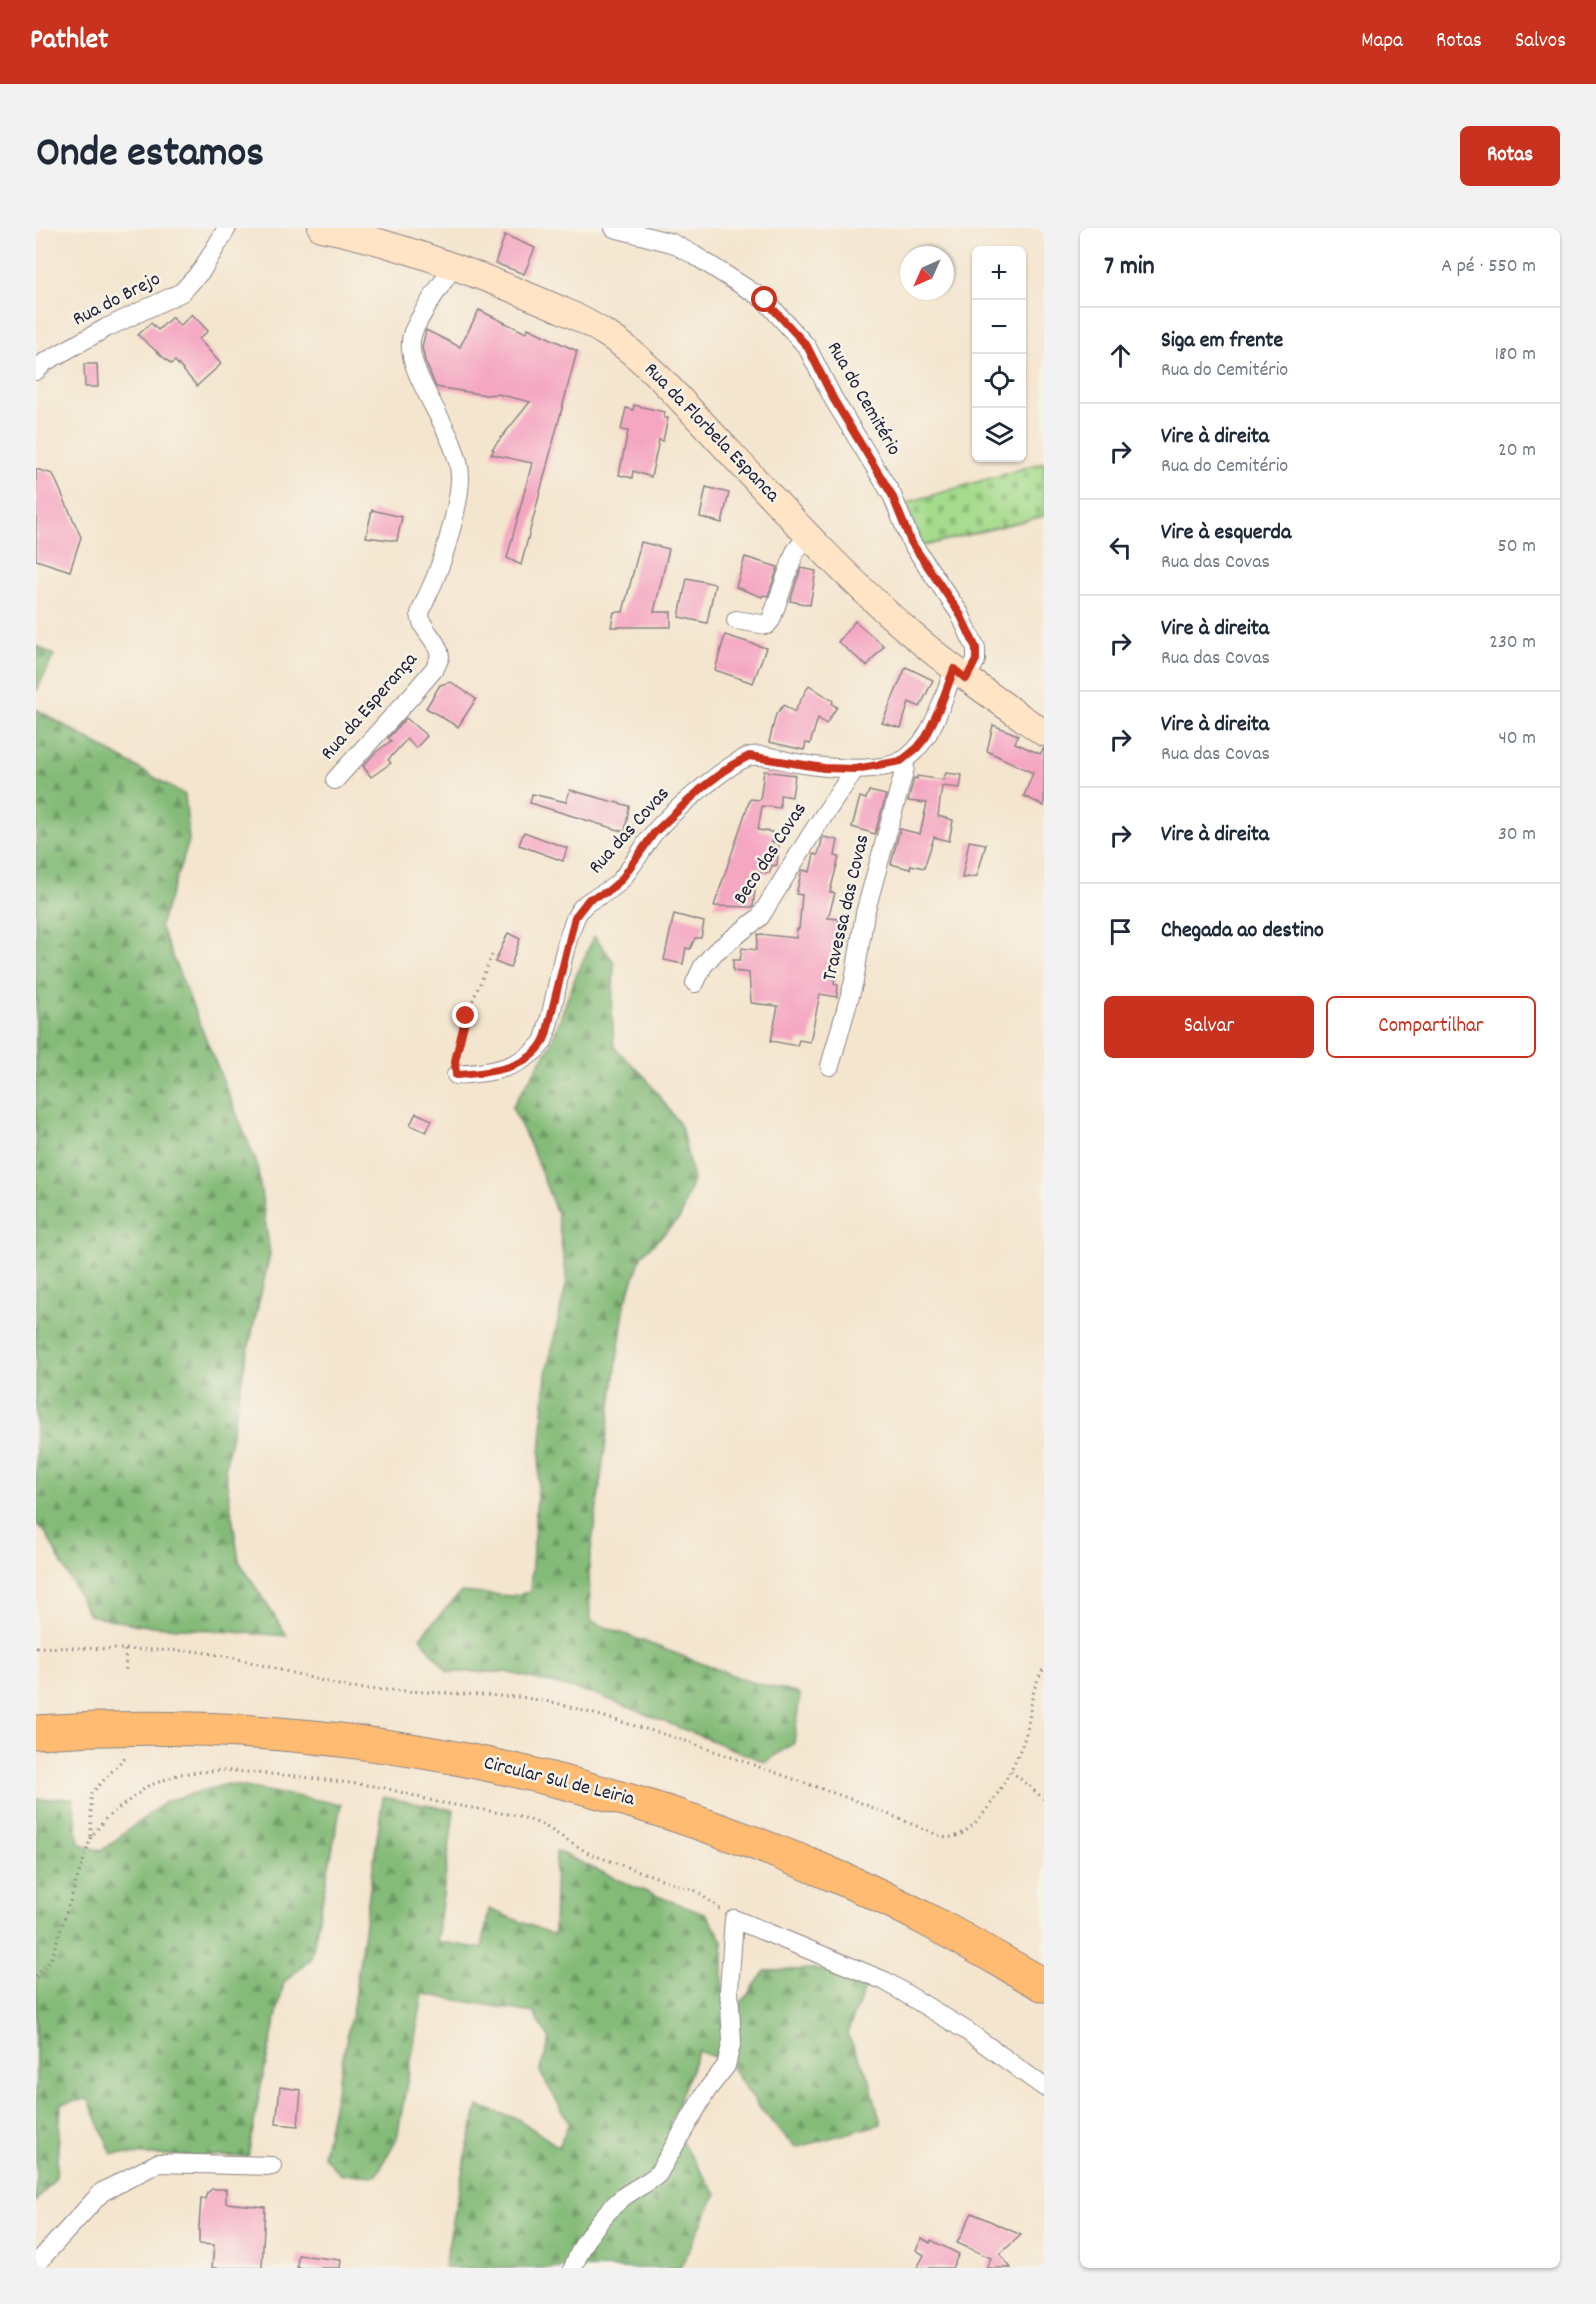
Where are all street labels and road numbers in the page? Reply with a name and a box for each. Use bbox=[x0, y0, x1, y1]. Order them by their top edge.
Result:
street label: Rua do Brejo bbox=[68, 266, 166, 334]
street label: Rua do Cemitério bbox=[819, 337, 907, 461]
street label: Rua da Florbela Espanca bbox=[637, 357, 786, 510]
street label: Rua da Esperança bbox=[315, 647, 425, 767]
street label: Rua das Covas bbox=[583, 781, 677, 881]
street label: Beco das Covas bbox=[728, 798, 814, 910]
street label: Travessa das Covas bbox=[817, 832, 877, 984]
street label: Circular Sul de Leiria bbox=[481, 1750, 638, 1814]

